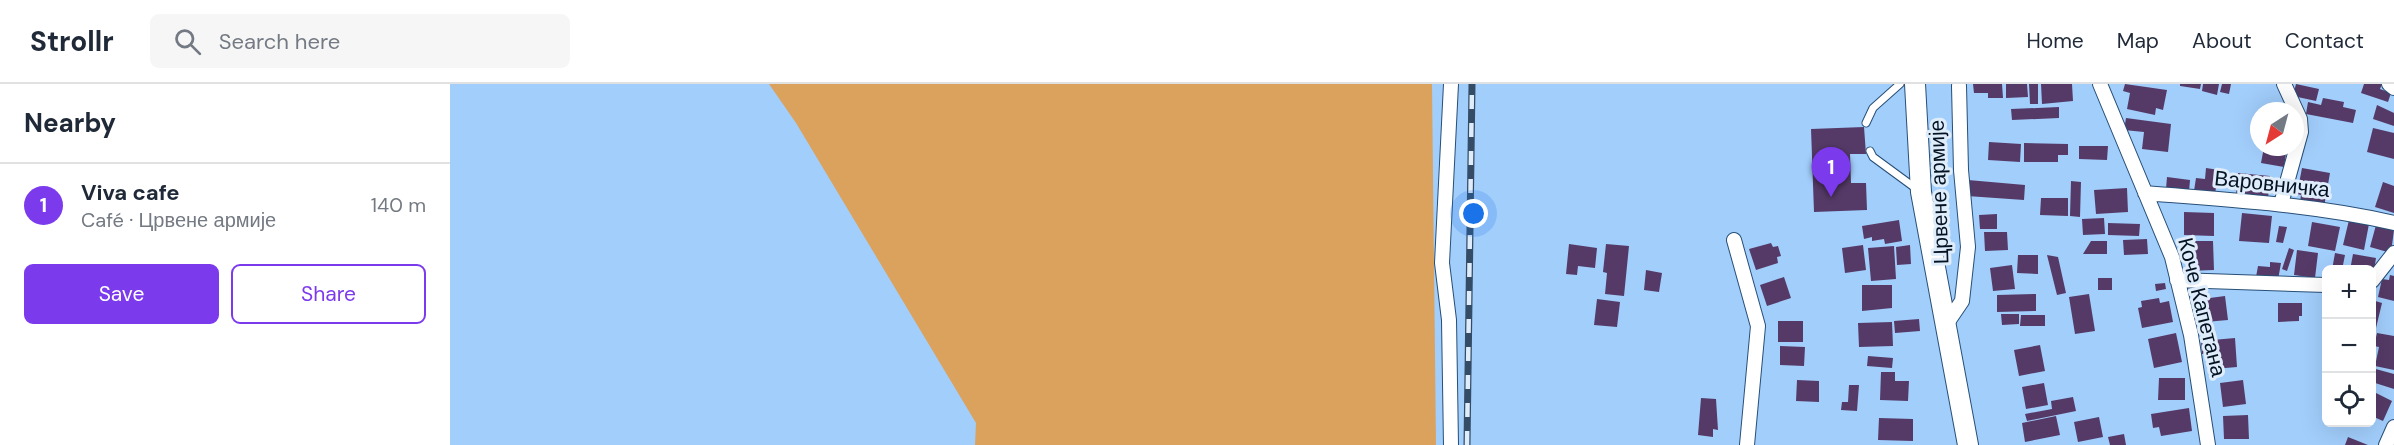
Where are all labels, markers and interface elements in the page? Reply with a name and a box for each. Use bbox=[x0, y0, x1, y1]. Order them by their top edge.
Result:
search box bbox=[150, 14, 570, 68]
text: Strollr bbox=[30, 23, 114, 60]
icon: search bbox=[171, 25, 204, 58]
text: Search here bbox=[219, 27, 340, 56]
text: Home bbox=[2026, 27, 2084, 55]
text: Map bbox=[2117, 27, 2159, 55]
text: About bbox=[2192, 27, 2252, 55]
text: Contact bbox=[2285, 27, 2364, 55]
north arrow bbox=[2250, 102, 2304, 156]
text: Nearby bbox=[24, 106, 116, 140]
street label: Црвене армије bbox=[1922, 119, 1956, 265]
pin: 1 bbox=[1812, 147, 1850, 197]
street label: Варовничка bbox=[2213, 164, 2331, 204]
text: Viva cafe bbox=[81, 178, 180, 207]
text: 1 bbox=[40, 192, 47, 218]
text: 140 m bbox=[371, 192, 426, 218]
your location bbox=[1459, 199, 1488, 228]
text: Café · Црвене армије bbox=[81, 207, 276, 233]
street label: Коче Капетана bbox=[2171, 235, 2233, 380]
button: Save bbox=[24, 264, 219, 324]
button: Share bbox=[231, 264, 426, 324]
map controls bbox=[2322, 265, 2376, 427]
button: + bbox=[2322, 265, 2376, 319]
button: − bbox=[2322, 319, 2376, 373]
button: locate bbox=[2322, 373, 2376, 427]

